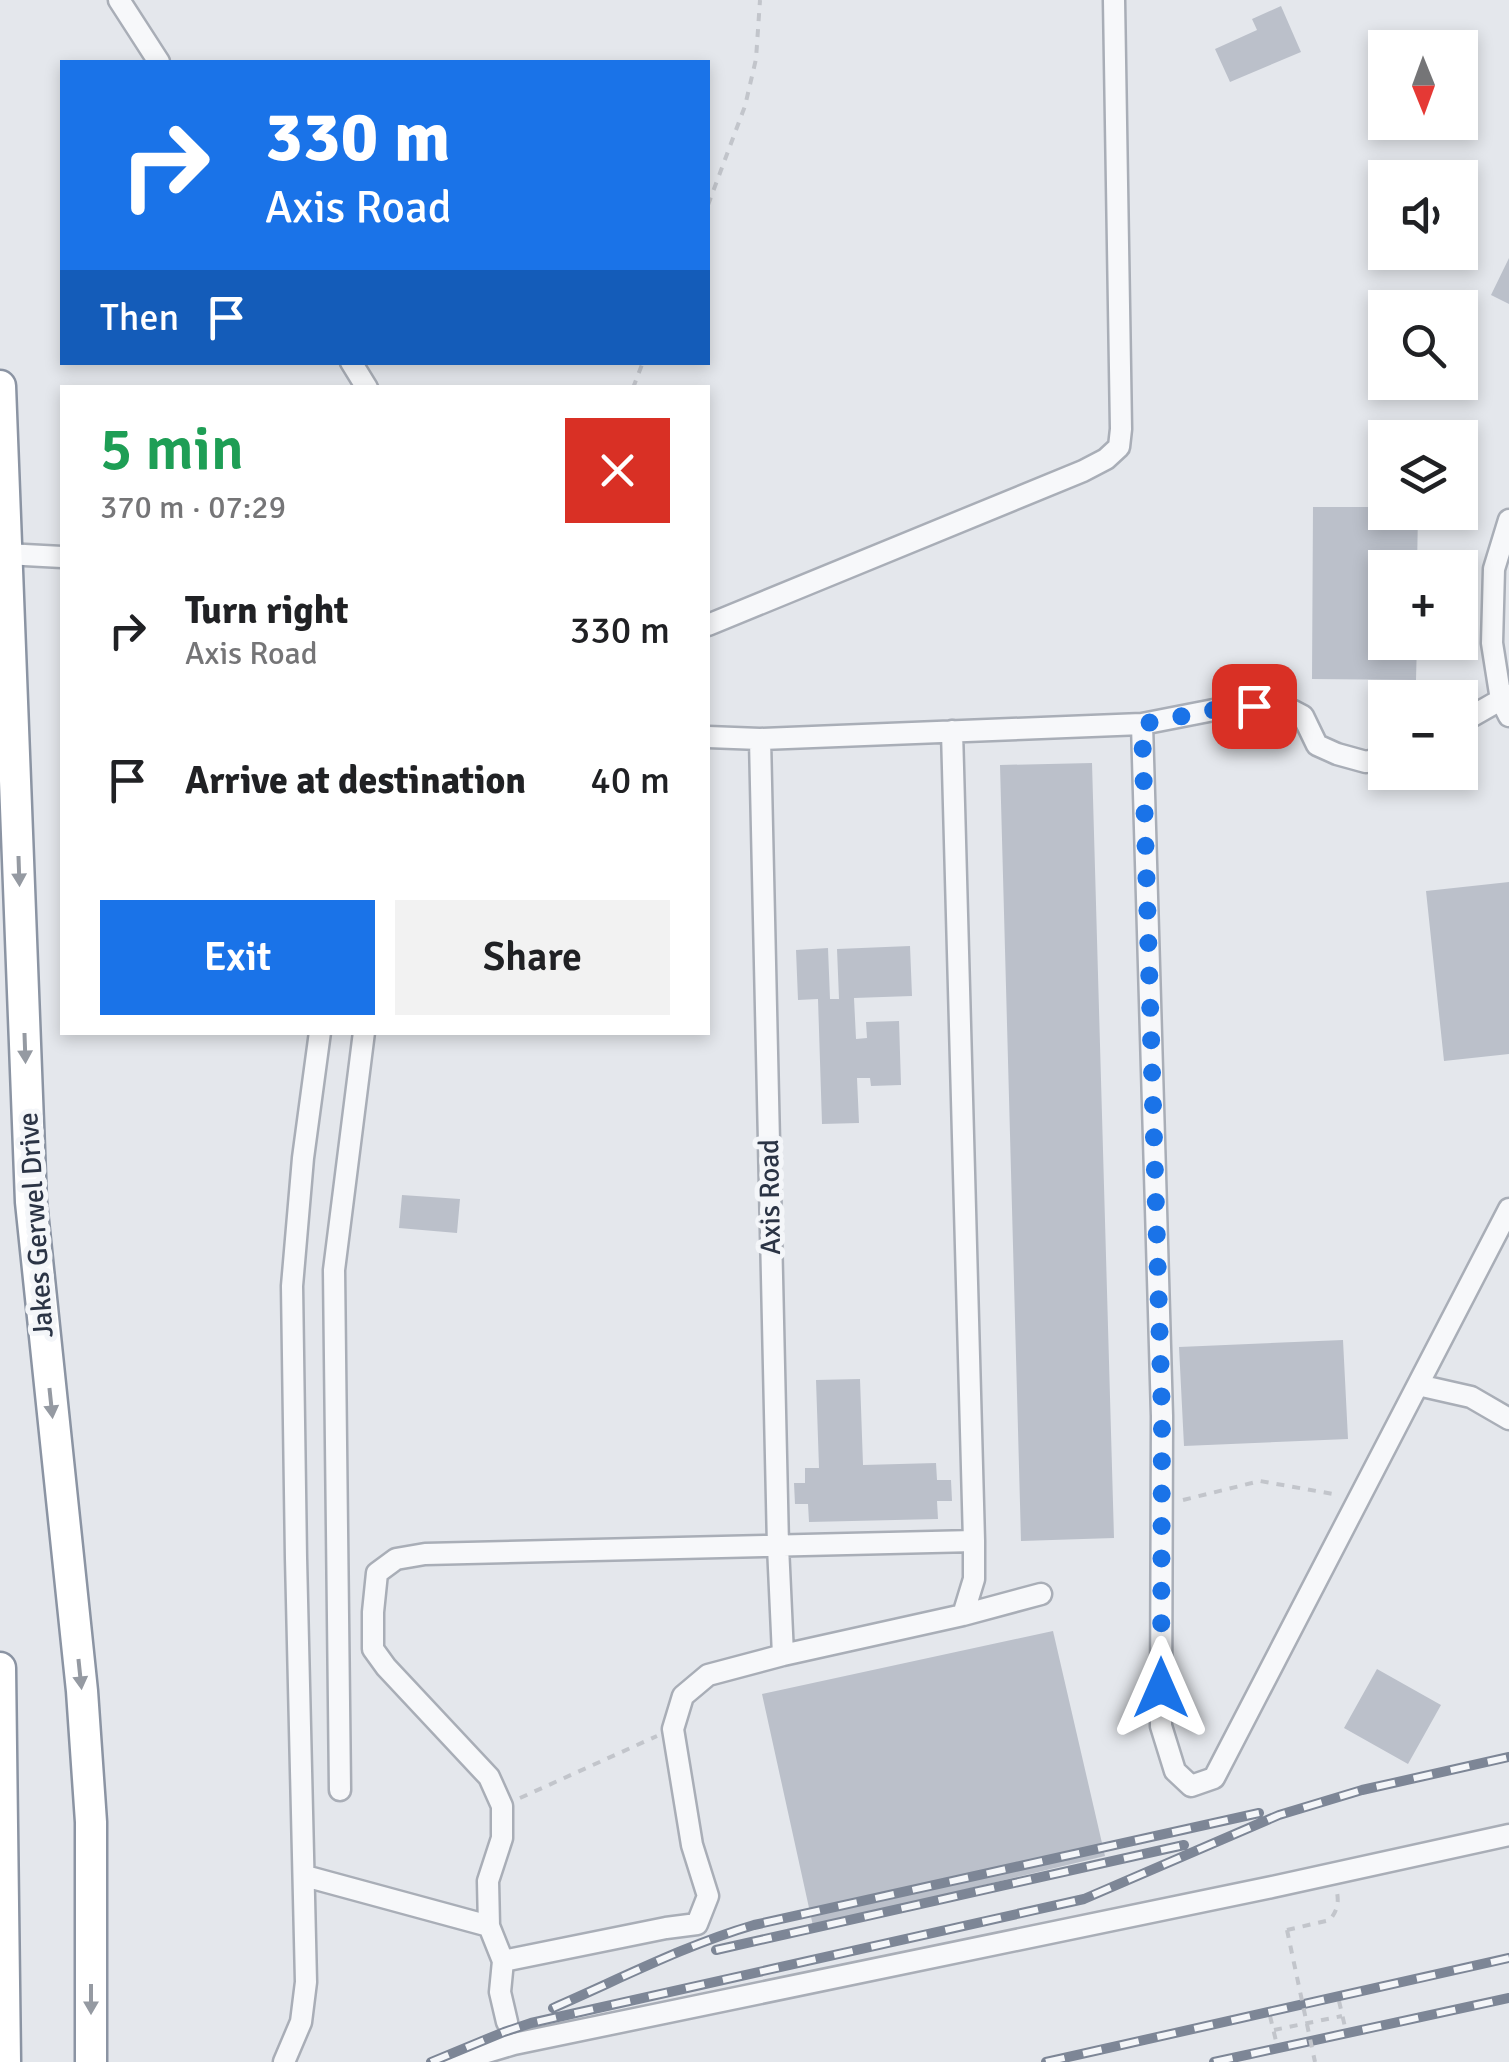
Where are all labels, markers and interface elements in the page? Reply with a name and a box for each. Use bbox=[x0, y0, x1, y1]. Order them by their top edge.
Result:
north arrow bbox=[1368, 30, 1478, 140]
map controls bbox=[1368, 30, 1478, 790]
text: 330 m bbox=[265, 94, 450, 180]
icon: right bbox=[100, 100, 230, 230]
button: sound bbox=[1368, 160, 1478, 270]
text: Axis Road bbox=[265, 180, 452, 235]
icon: arrive bbox=[199, 290, 254, 345]
button: search bbox=[1368, 290, 1478, 400]
text: Then bbox=[100, 294, 179, 341]
text: 5 min bbox=[100, 413, 244, 487]
button: close bbox=[565, 418, 670, 523]
button: layers bbox=[1368, 420, 1478, 530]
text: 370 m · 07:29 bbox=[100, 488, 286, 527]
button: + bbox=[1368, 550, 1478, 660]
text: Turn right bbox=[185, 587, 349, 634]
icon: right bbox=[100, 603, 155, 658]
text: 330 m bbox=[570, 607, 670, 654]
text: Axis Road bbox=[185, 634, 318, 673]
pin bbox=[1212, 664, 1297, 749]
icon: arrive bbox=[1227, 679, 1282, 734]
button: − bbox=[1368, 680, 1478, 790]
icon: arrive bbox=[100, 753, 155, 808]
text: Arrive at destination bbox=[185, 757, 526, 804]
text: 40 m bbox=[590, 757, 670, 804]
one-way arrow bbox=[11, 855, 27, 887]
button: Exit bbox=[100, 900, 375, 1015]
button: Share bbox=[395, 900, 670, 1015]
one-way arrow bbox=[18, 1032, 34, 1064]
street label: Jakes Gerwel Drive bbox=[11, 1111, 61, 1339]
street label: Axis Road bbox=[752, 1139, 788, 1255]
one-way arrow bbox=[43, 1388, 59, 1420]
position arrow bbox=[1109, 1636, 1213, 1740]
one-way arrow bbox=[72, 1659, 88, 1691]
one-way arrow bbox=[83, 1983, 99, 2015]

